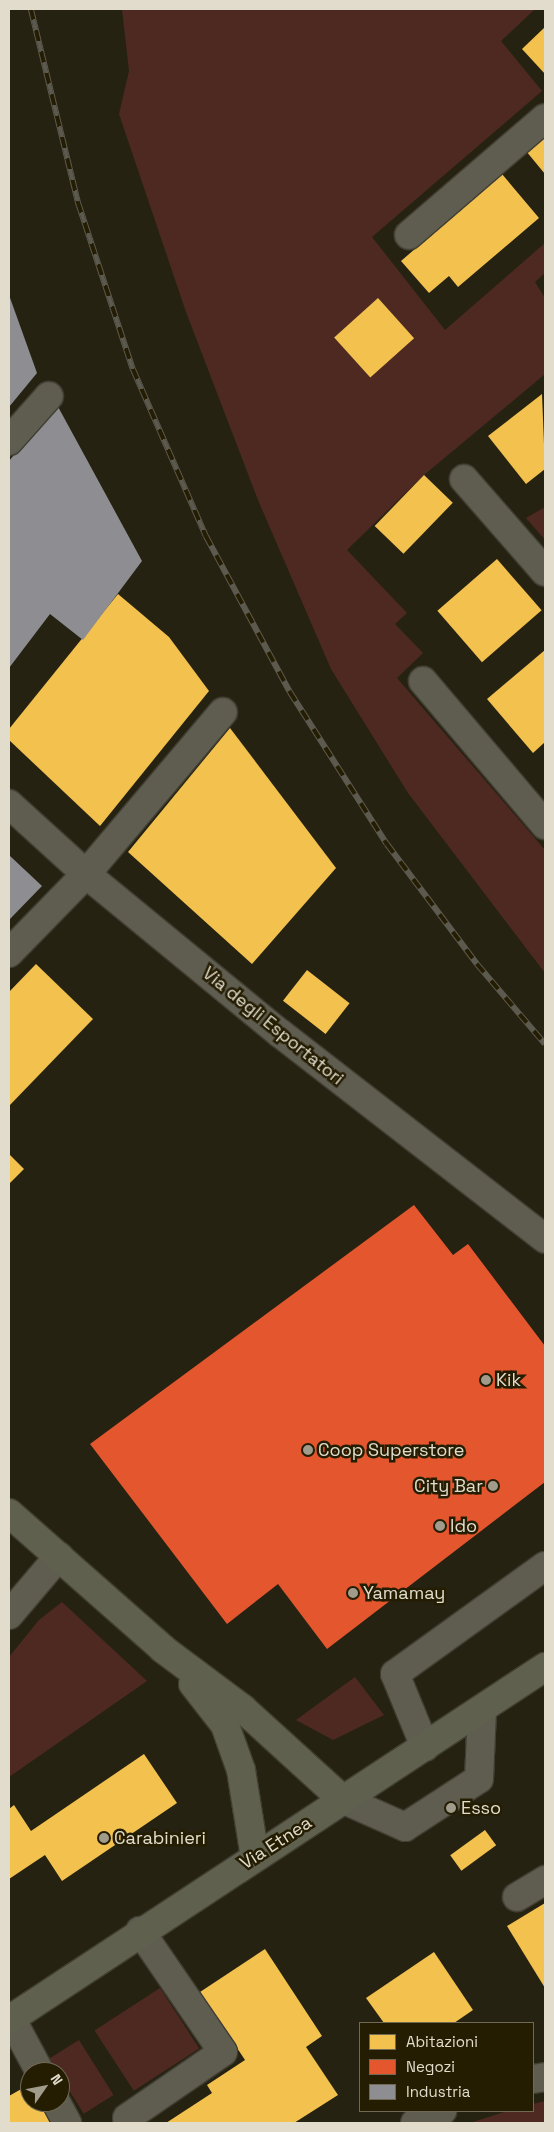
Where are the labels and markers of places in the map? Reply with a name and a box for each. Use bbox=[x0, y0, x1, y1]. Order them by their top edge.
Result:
place label: Kik bbox=[496, 1369, 521, 1391]
marker: Kik bbox=[480, 1374, 492, 1386]
place label: Coop Superstore bbox=[318, 1439, 464, 1461]
marker: Coop Superstore bbox=[302, 1444, 314, 1456]
place label: City Bar bbox=[414, 1475, 483, 1497]
marker: City Bar bbox=[487, 1480, 499, 1492]
place label: Ido bbox=[450, 1515, 477, 1537]
marker: Ido bbox=[434, 1520, 446, 1532]
place label: Yamamay bbox=[363, 1582, 445, 1604]
marker: Yamamay bbox=[347, 1587, 359, 1599]
place label: Esso bbox=[461, 1797, 501, 1819]
marker: Esso bbox=[445, 1802, 457, 1814]
place label: Carabinieri bbox=[114, 1827, 206, 1849]
marker: Carabinieri bbox=[98, 1832, 110, 1844]

